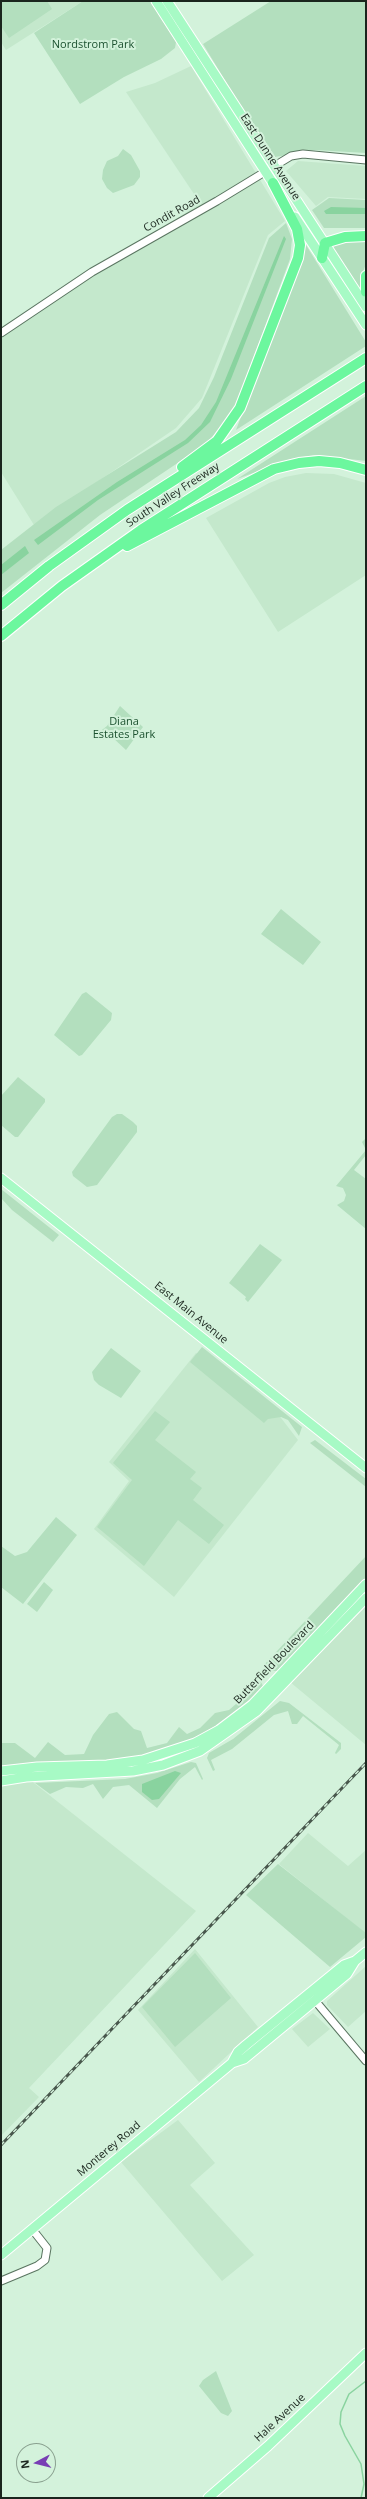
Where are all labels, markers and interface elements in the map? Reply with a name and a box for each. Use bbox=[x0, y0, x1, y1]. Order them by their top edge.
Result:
park label: Nordstrom Park bbox=[52, 38, 134, 52]
street label: East Dunne Avenue bbox=[237, 112, 303, 202]
street label: Condit Road bbox=[141, 193, 203, 235]
street label: South Valley Freeway bbox=[124, 460, 222, 530]
park label: Diana Estates Park bbox=[93, 715, 155, 741]
street label: East Main Avenue bbox=[152, 1279, 230, 1347]
street label: Butterfield Boulevard bbox=[231, 1619, 317, 1707]
street label: Monterey Road bbox=[75, 2119, 143, 2179]
street label: Hale Avenue bbox=[252, 2391, 308, 2445]
north arrow bbox=[16, 2443, 56, 2483]
text: N bbox=[17, 2459, 33, 2470]

